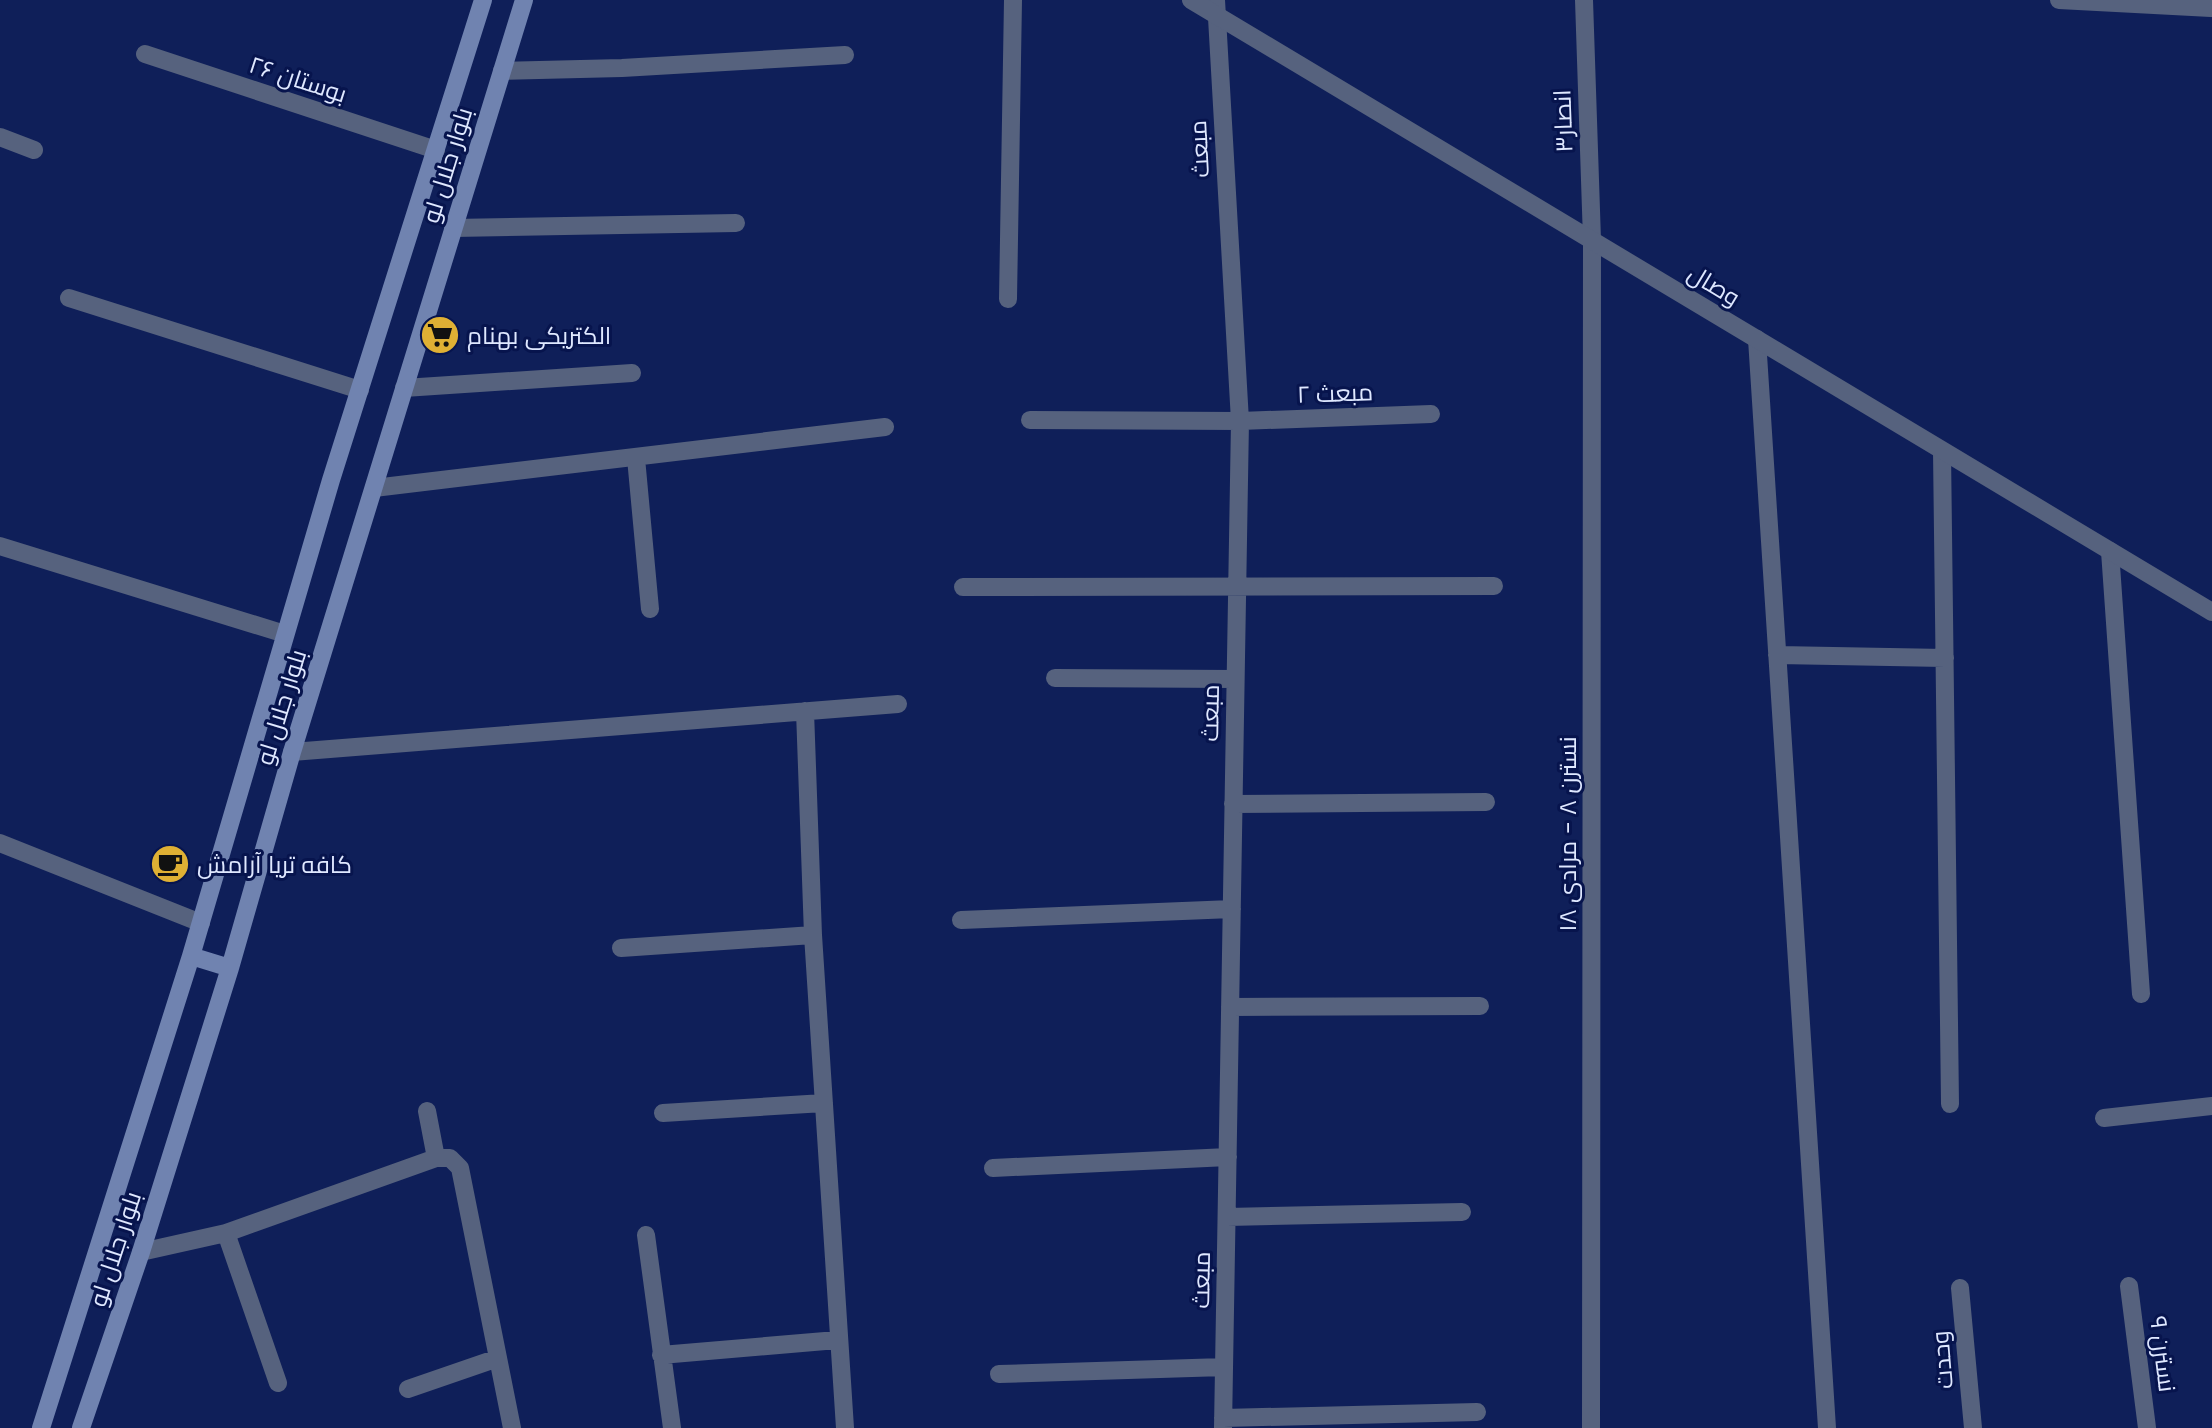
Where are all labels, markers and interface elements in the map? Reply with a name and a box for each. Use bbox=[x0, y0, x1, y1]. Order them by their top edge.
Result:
street label: بوستان ۲۶ bbox=[245, 49, 351, 109]
street label: انصار۳ bbox=[1546, 89, 1580, 153]
street label: بلوار جلال لو bbox=[415, 104, 479, 226]
street label: مبعث bbox=[1182, 120, 1216, 178]
street label: وصال bbox=[1682, 257, 1746, 313]
supermarket icon: الکتریکی بهنام bbox=[419, 314, 461, 356]
place label: الکتریکی بهنام bbox=[467, 320, 611, 352]
street label: مبعث ۲ bbox=[1296, 376, 1374, 410]
street label: بلوار جلال لو bbox=[249, 646, 313, 768]
street label: مبعث bbox=[1194, 684, 1226, 742]
street label: نسترن ۸ - مرادی ۱۸ bbox=[1552, 736, 1583, 932]
cafe icon: کافه تریا آرامش bbox=[149, 843, 191, 885]
place label: کافه تریا آرامش bbox=[197, 849, 352, 880]
street label: بلوار جلال لو bbox=[82, 1188, 148, 1310]
street label: مبعث bbox=[1185, 1251, 1217, 1309]
street label: نسترن ٩ bbox=[2143, 1314, 2183, 1394]
street label: وحدت bbox=[1924, 1330, 1960, 1390]

